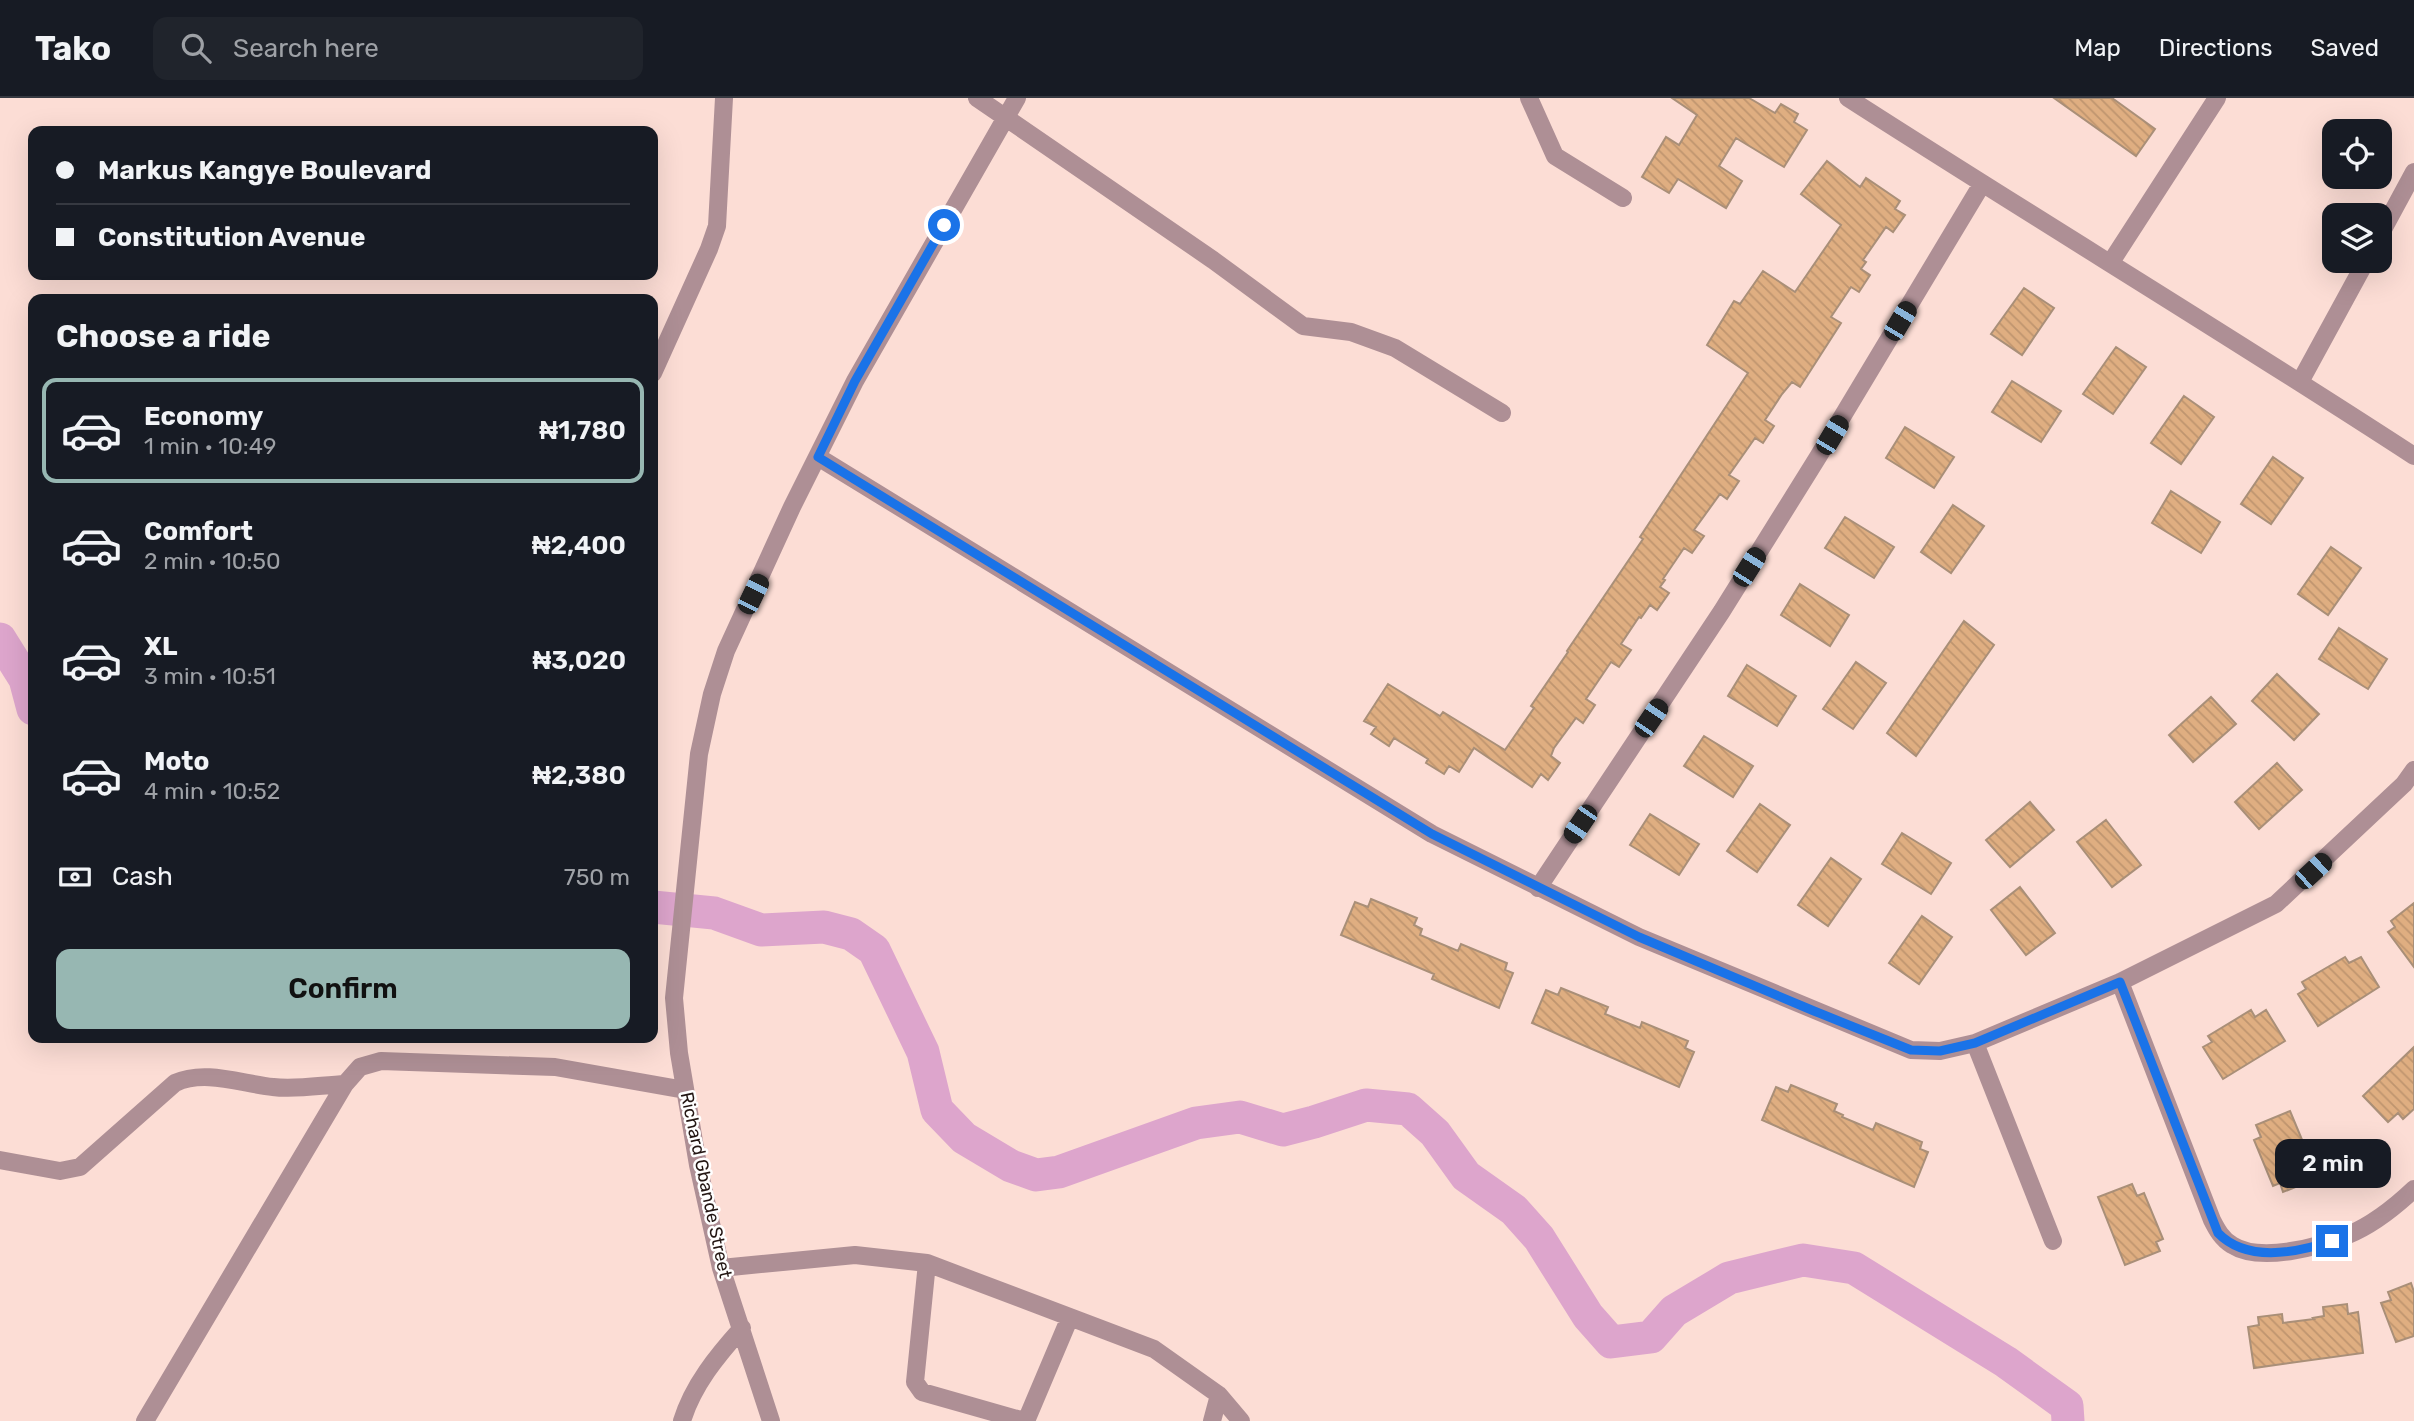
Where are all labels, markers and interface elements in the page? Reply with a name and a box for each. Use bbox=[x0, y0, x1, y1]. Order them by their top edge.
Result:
search box bbox=[153, 17, 643, 80]
text: Tako bbox=[35, 29, 111, 68]
icon: search bbox=[177, 29, 215, 67]
text: Search here bbox=[233, 33, 379, 64]
text: Map bbox=[2074, 34, 2121, 62]
text: Directions bbox=[2159, 34, 2272, 62]
text: Saved bbox=[2310, 34, 2379, 62]
map controls bbox=[2322, 119, 2392, 273]
button: locate bbox=[2322, 119, 2392, 189]
text: Markus Kangye Boulevard bbox=[98, 155, 432, 186]
button: layers bbox=[2322, 203, 2392, 273]
route start bbox=[928, 209, 960, 241]
text: Constitution Avenue bbox=[98, 222, 365, 253]
car bbox=[1881, 298, 1920, 344]
text: Choose a ride bbox=[56, 317, 270, 355]
icon: car bbox=[60, 399, 123, 462]
text: Economy bbox=[144, 401, 263, 432]
car bbox=[1813, 412, 1852, 458]
text: ₦1,780 bbox=[539, 415, 626, 446]
text: 1 min · 10:49 bbox=[144, 432, 276, 460]
icon: car bbox=[60, 514, 123, 577]
text: Comfort bbox=[144, 516, 253, 547]
text: ₦2,400 bbox=[532, 530, 626, 561]
car bbox=[1729, 544, 1770, 590]
text: 2 min · 10:50 bbox=[144, 547, 281, 575]
car bbox=[735, 571, 772, 617]
icon: car bbox=[60, 629, 123, 692]
text: XL bbox=[144, 631, 177, 662]
text: ₦3,020 bbox=[532, 645, 626, 676]
text: 3 min · 10:51 bbox=[144, 662, 276, 690]
car bbox=[1631, 695, 1672, 741]
icon: car bbox=[60, 744, 123, 807]
text: Moto bbox=[144, 746, 209, 777]
text: ₦2,380 bbox=[532, 760, 626, 791]
text: 4 min · 10:52 bbox=[144, 777, 280, 805]
car bbox=[1560, 801, 1601, 847]
car bbox=[2291, 849, 2336, 893]
icon: cash bbox=[56, 858, 94, 896]
text: Cash bbox=[112, 861, 173, 892]
text: 750 m bbox=[564, 863, 630, 891]
button: Confirm bbox=[56, 949, 630, 1029]
street label: Richard Gbande Street bbox=[676, 1090, 736, 1280]
callout: 2 min bbox=[2274, 1140, 2390, 1188]
text: 2 min bbox=[2302, 1149, 2364, 1177]
route end bbox=[2316, 1225, 2348, 1257]

